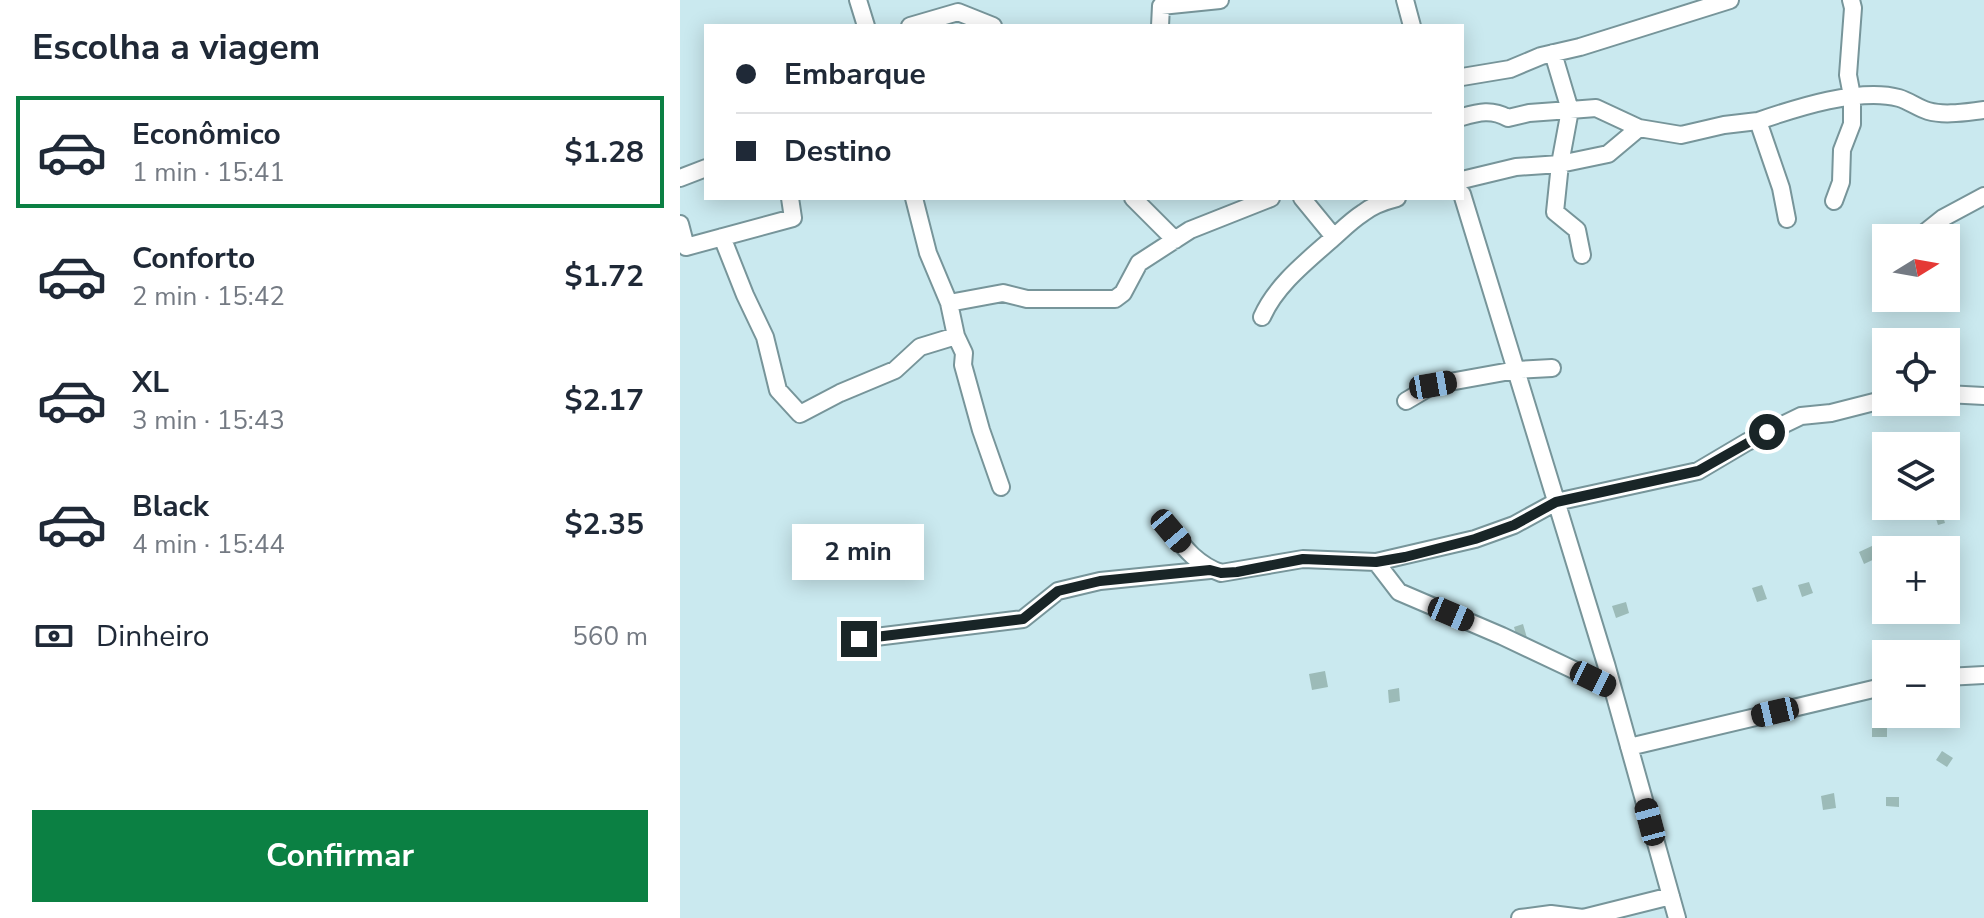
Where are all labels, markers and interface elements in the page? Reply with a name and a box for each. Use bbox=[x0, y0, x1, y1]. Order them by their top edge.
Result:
text: Escolha a viagem bbox=[32, 23, 320, 72]
text: Embarque bbox=[784, 54, 926, 95]
text: Econômico bbox=[132, 114, 281, 155]
icon: car bbox=[36, 116, 108, 188]
text: Destino bbox=[784, 131, 892, 172]
text: $1.28 bbox=[565, 132, 644, 173]
text: 1 min · 15:41 bbox=[132, 155, 285, 190]
north arrow bbox=[1872, 224, 1960, 312]
map controls bbox=[1872, 224, 1960, 728]
text: Conforto bbox=[132, 238, 255, 279]
icon: car bbox=[36, 240, 108, 312]
text: $1.72 bbox=[565, 256, 644, 297]
text: 2 min · 15:42 bbox=[132, 279, 285, 314]
button: locate bbox=[1872, 328, 1960, 416]
text: XL bbox=[132, 362, 169, 403]
icon: car bbox=[36, 364, 108, 436]
car bbox=[1407, 369, 1459, 401]
text: $2.17 bbox=[565, 380, 644, 421]
text: 3 min · 15:43 bbox=[132, 403, 285, 438]
route start bbox=[1749, 414, 1785, 450]
button: layers bbox=[1872, 432, 1960, 520]
text: Black bbox=[132, 486, 209, 527]
icon: car bbox=[36, 488, 108, 560]
text: $2.35 bbox=[565, 504, 644, 545]
car bbox=[1146, 505, 1196, 557]
callout: 2 min bbox=[793, 523, 925, 579]
text: 4 min · 15:44 bbox=[132, 527, 285, 562]
text: 2 min bbox=[824, 534, 892, 569]
button: + bbox=[1872, 536, 1960, 624]
car bbox=[1424, 594, 1478, 634]
icon: cash bbox=[32, 614, 76, 658]
text: Dinheiro bbox=[96, 616, 209, 657]
text: 560 m bbox=[572, 619, 648, 654]
route end bbox=[841, 621, 877, 657]
button: − bbox=[1872, 640, 1960, 728]
car bbox=[1566, 658, 1620, 700]
car bbox=[1749, 695, 1801, 729]
car bbox=[1632, 796, 1668, 848]
button: Confirmar bbox=[32, 810, 648, 902]

